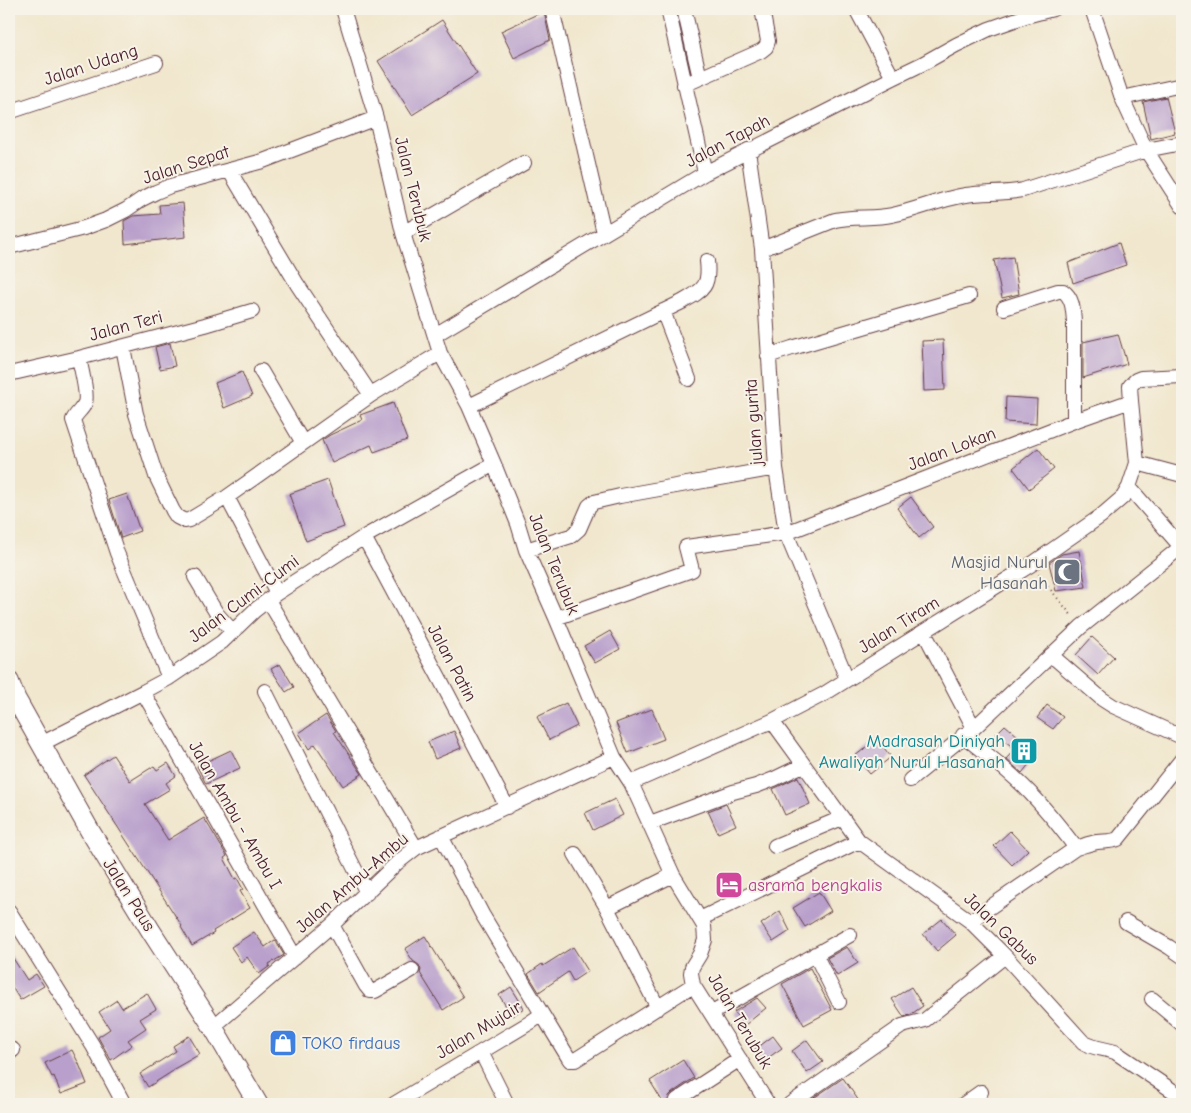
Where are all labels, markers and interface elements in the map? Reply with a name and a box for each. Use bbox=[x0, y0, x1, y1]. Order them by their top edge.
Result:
street label: Jalan Udang bbox=[41, 40, 141, 90]
street label: Jalan Tapah bbox=[682, 110, 774, 172]
street label: Jalan Terubuk bbox=[390, 134, 436, 244]
street label: Jalan Sepat bbox=[140, 141, 233, 189]
street label: Jalan Teri bbox=[87, 306, 165, 346]
street label: julan gurita bbox=[741, 378, 768, 468]
street label: Jalan Lokan bbox=[905, 423, 999, 475]
street label: Jalan Terubuk bbox=[524, 510, 584, 618]
street label: Jalan Cumi-Cumi bbox=[185, 551, 303, 647]
place label: Masjid Nurul Hasanah bbox=[951, 552, 1048, 594]
mosque icon: Masjid Nurul Hasanah bbox=[1052, 557, 1082, 587]
street label: Jalan Tiram bbox=[855, 592, 943, 658]
street label: Jalan Patin bbox=[423, 621, 481, 705]
place label: Madrasah Diniyah Awaliyah Nurul Hasanah bbox=[819, 731, 1005, 773]
building icon: Madrasah Diniyah Awaliyah Nurul Hasanah bbox=[1009, 736, 1039, 766]
street label: Jalan Ambu - Ambu I bbox=[184, 737, 286, 893]
street label: Jalan Ambu-Ambu bbox=[291, 828, 413, 938]
street label: Jalan Paus bbox=[98, 855, 160, 935]
hotel icon: asrama bengkalis bbox=[714, 870, 744, 900]
place label: asrama bengkalis bbox=[748, 875, 882, 896]
street label: Jalan Gabus bbox=[959, 888, 1043, 970]
street label: Jalan Terubuk bbox=[703, 969, 777, 1073]
street label: Jalan Mujair bbox=[433, 996, 526, 1064]
shop icon: TOKO firdaus bbox=[268, 1028, 298, 1058]
place label: TOKO firdaus bbox=[302, 1033, 400, 1054]

